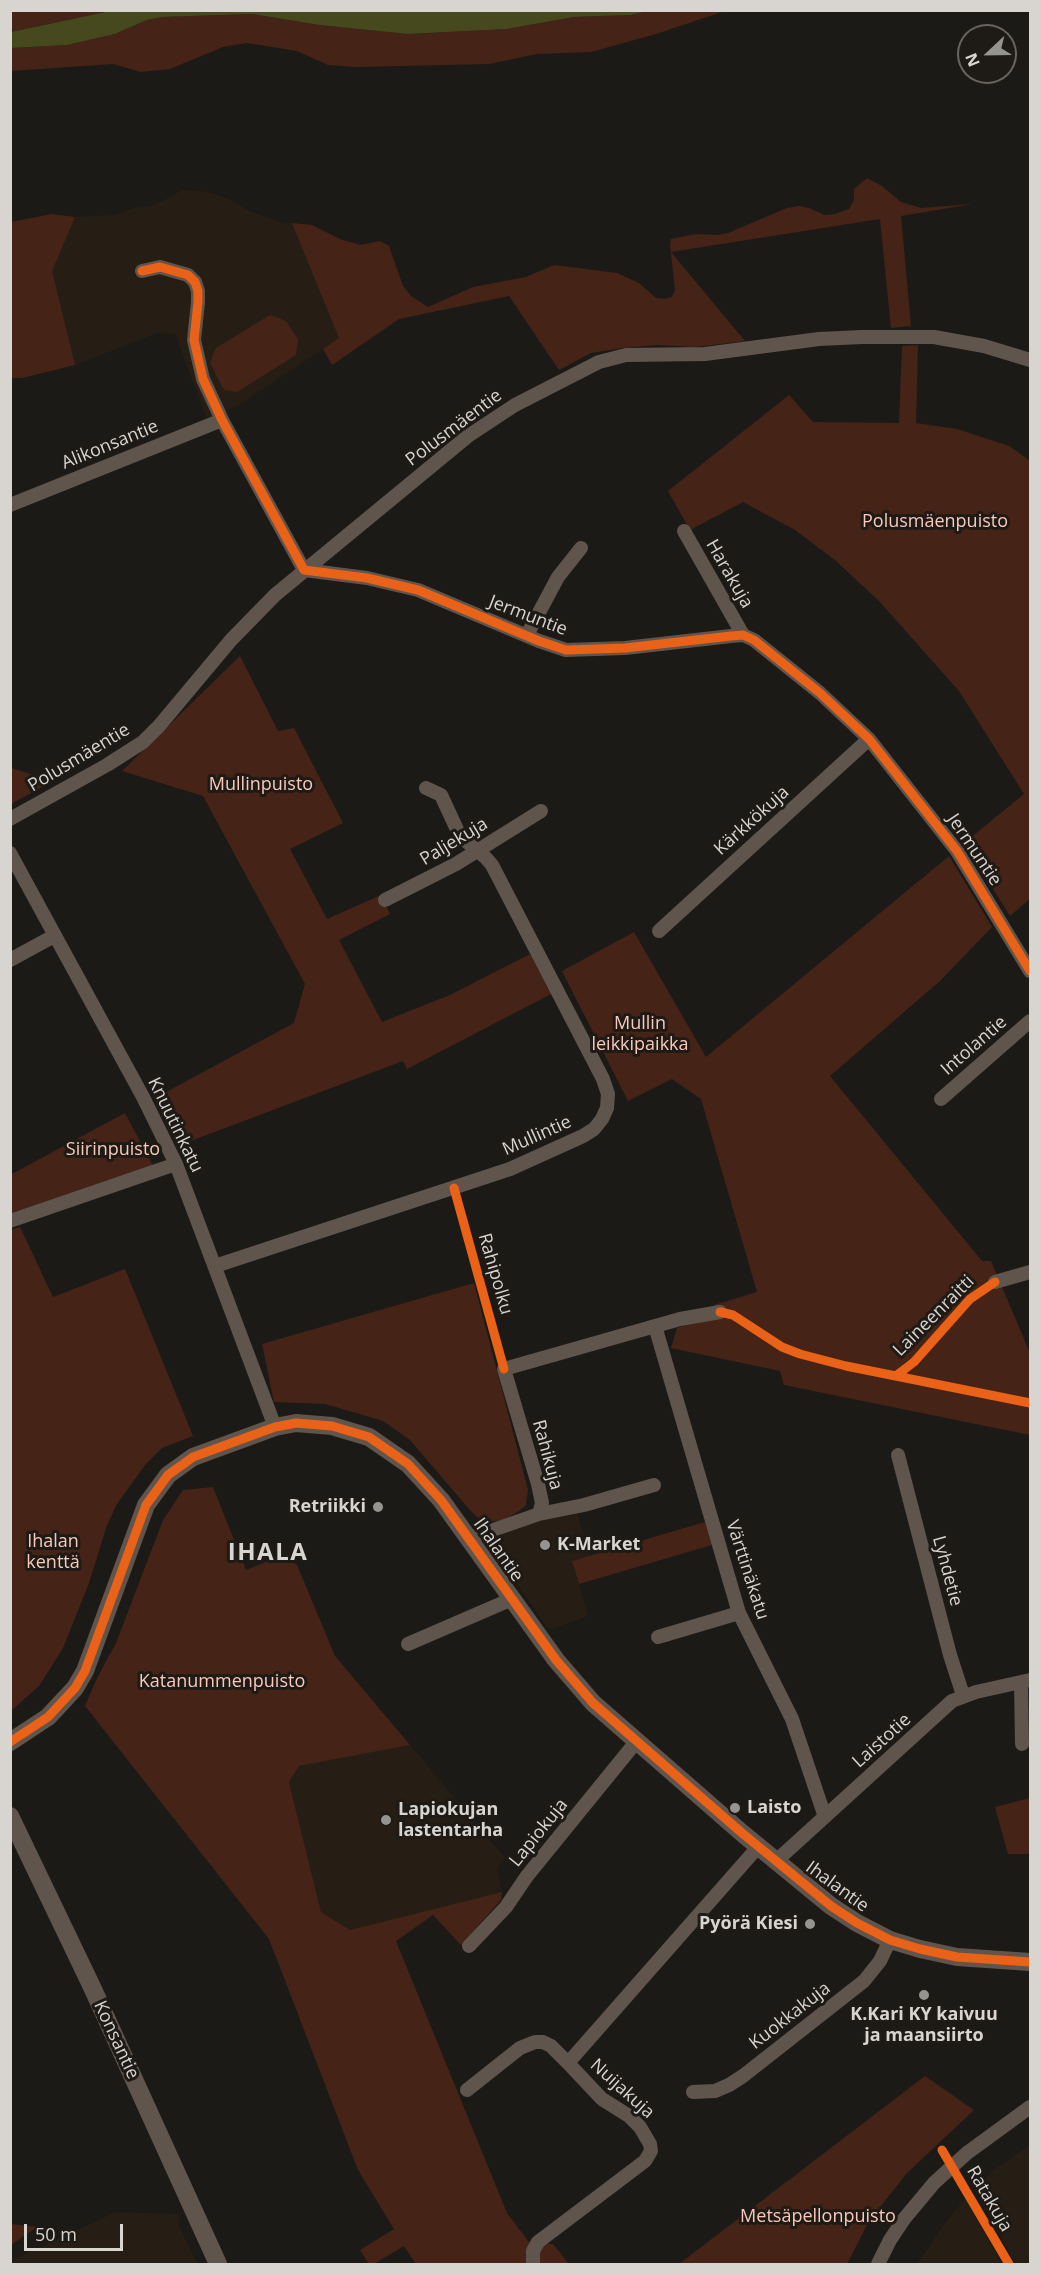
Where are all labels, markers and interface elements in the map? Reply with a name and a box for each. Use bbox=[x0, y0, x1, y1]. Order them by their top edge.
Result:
north arrow bbox=[957, 24, 1017, 84]
text: N bbox=[960, 50, 985, 70]
street label: Polusmäentie bbox=[402, 385, 506, 471]
street label: Alikonsantie bbox=[58, 416, 162, 474]
park label: Polusmäenpuisto bbox=[862, 511, 1008, 533]
street label: Harakuja bbox=[701, 536, 757, 612]
street label: Jermuntie bbox=[486, 591, 570, 641]
street label: Polusmäentie bbox=[24, 719, 134, 797]
park label: Mullinpuisto bbox=[209, 774, 313, 796]
street label: Kärkkökuja bbox=[710, 782, 794, 860]
street label: Jermuntie bbox=[942, 810, 1006, 890]
street label: Paljekuja bbox=[416, 813, 492, 871]
street label: Intolantie bbox=[937, 1012, 1011, 1080]
park label: Mullin leikkipaikka bbox=[591, 1013, 689, 1056]
street label: Knuutinkatu bbox=[143, 1074, 207, 1176]
street label: Mullintie bbox=[499, 1111, 575, 1161]
park label: Siirinpuisto bbox=[66, 1139, 160, 1161]
street label: Rahipolku bbox=[473, 1231, 517, 1317]
street label: Laineenraitti bbox=[889, 1271, 979, 1361]
street label: Rahikuja bbox=[527, 1418, 567, 1492]
place label: Retriikki bbox=[289, 1496, 366, 1518]
marker: Retriikki bbox=[371, 1500, 385, 1514]
street label: Ihalantie bbox=[468, 1514, 528, 1586]
street label: Värttinäkatu bbox=[721, 1517, 773, 1623]
park label: Ihalan kenttä bbox=[26, 1531, 80, 1574]
place label: K-Market bbox=[557, 1534, 640, 1556]
street label: Lyhdetie bbox=[927, 1534, 967, 1608]
marker: K-Market bbox=[538, 1538, 552, 1552]
district label: IHALA bbox=[228, 1539, 308, 1567]
park label: Katanummenpuisto bbox=[139, 1671, 305, 1693]
street label: Laistotie bbox=[848, 1709, 916, 1773]
street label: Lapiokuja bbox=[505, 1795, 573, 1871]
place label: Laisto bbox=[747, 1797, 801, 1819]
place label: Lapiokujan lastentarha bbox=[398, 1799, 503, 1842]
marker: Laisto bbox=[728, 1801, 742, 1815]
marker: Lapiokujan lastentarha bbox=[379, 1813, 393, 1827]
street label: Ihalantie bbox=[801, 1857, 873, 1917]
place label: Pyörä Kiesi bbox=[699, 1913, 798, 1935]
marker: Pyörä Kiesi bbox=[803, 1917, 817, 1931]
street label: Kuokkakuja bbox=[745, 1978, 835, 2054]
marker: K.Kari KY kaivuu ja maansiirto bbox=[917, 1988, 931, 2002]
street label: Konsantie bbox=[89, 1998, 143, 2082]
place label: K.Kari KY kaivuu ja maansiirto bbox=[850, 2004, 998, 2046]
street label: Nuijakuja bbox=[586, 2055, 658, 2123]
street label: Ratakuja bbox=[962, 2162, 1016, 2236]
park label: Metsäpellonpuisto bbox=[740, 2206, 896, 2228]
scale bar bbox=[27, 2212, 126, 2250]
text: 50 m bbox=[35, 2222, 77, 2246]

